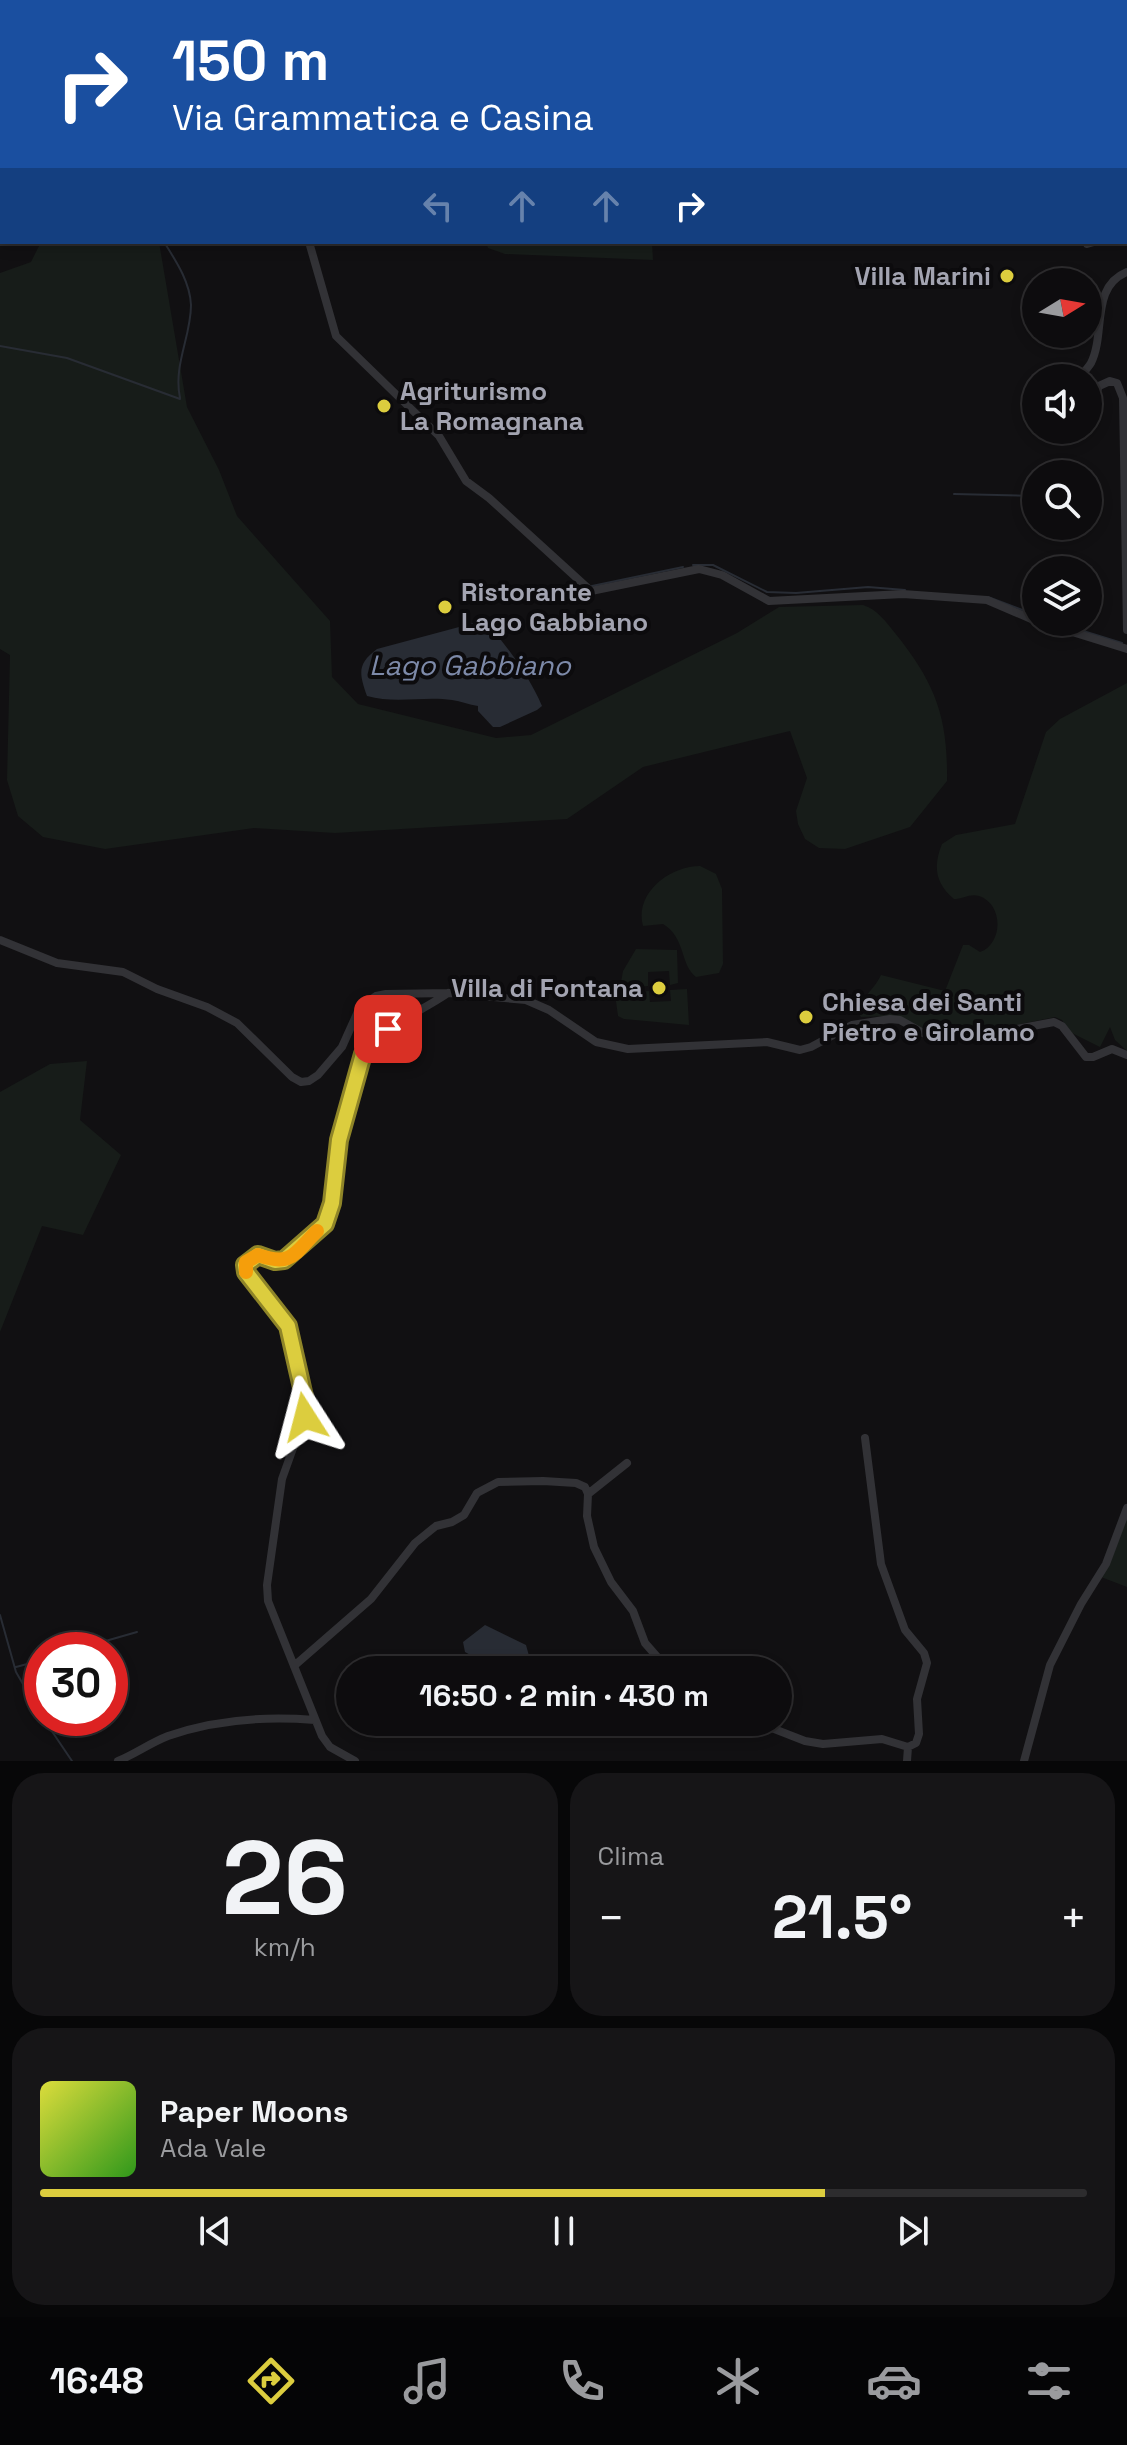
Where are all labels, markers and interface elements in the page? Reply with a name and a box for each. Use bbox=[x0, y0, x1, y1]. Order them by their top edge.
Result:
text: 150 m bbox=[172, 25, 329, 96]
icon: right bbox=[40, 32, 144, 136]
text: Via Grammatica e Casina bbox=[172, 95, 594, 141]
icon: left bbox=[416, 184, 460, 228]
icon: ahead bbox=[500, 184, 544, 228]
icon: ahead bbox=[584, 184, 628, 228]
icon: right bbox=[668, 184, 712, 228]
place label: Villa Marini bbox=[854, 259, 991, 293]
marker: Villa Marini bbox=[998, 267, 1016, 285]
north arrow bbox=[1022, 268, 1102, 348]
map controls bbox=[1022, 268, 1102, 636]
button: sound bbox=[1022, 364, 1102, 444]
place label: Agriturismo La Romagnana bbox=[400, 374, 584, 438]
marker: Agriturismo La Romagnana bbox=[375, 397, 393, 415]
button: search bbox=[1022, 460, 1102, 540]
button: layers bbox=[1022, 556, 1102, 636]
place label: Ristorante Lago Gabbiano bbox=[461, 575, 648, 639]
marker: Ristorante Lago Gabbiano bbox=[436, 598, 454, 616]
water label: Lago Gabbiano bbox=[369, 647, 571, 683]
place label: Villa di Fontana bbox=[451, 971, 643, 1005]
marker: Villa di Fontana bbox=[650, 979, 668, 997]
place label: Chiesa dei Santi Pietro e Girolamo bbox=[822, 985, 1035, 1049]
pin bbox=[354, 995, 422, 1063]
icon: arrive bbox=[366, 1007, 410, 1051]
marker: Chiesa dei Santi Pietro e Girolamo bbox=[797, 1008, 815, 1026]
position arrow bbox=[263, 1375, 347, 1459]
speed limit sign: 30 bbox=[24, 1632, 128, 1736]
text: 16:50 · 2 min · 430 m bbox=[419, 1676, 709, 1715]
text: 26 bbox=[222, 1812, 348, 1944]
text: Clima bbox=[598, 1839, 664, 1873]
text: 21.5° bbox=[772, 1879, 912, 1956]
text: − bbox=[598, 1890, 625, 1946]
text: + bbox=[1060, 1890, 1087, 1946]
text: km/h bbox=[254, 1930, 316, 1964]
text: Paper Moons bbox=[160, 2092, 349, 2131]
text: Ada Vale bbox=[160, 2131, 266, 2165]
icon: previous bbox=[193, 2209, 237, 2253]
icon: pause bbox=[542, 2209, 586, 2253]
icon: next bbox=[891, 2209, 935, 2253]
icon: directions bbox=[243, 2353, 299, 2409]
icon: music bbox=[399, 2353, 455, 2409]
icon: phone bbox=[554, 2353, 610, 2409]
icon: climate bbox=[710, 2353, 766, 2409]
icon: car bbox=[866, 2353, 922, 2409]
icon: filters bbox=[1021, 2353, 1077, 2409]
text: 16:48 bbox=[50, 2358, 144, 2404]

